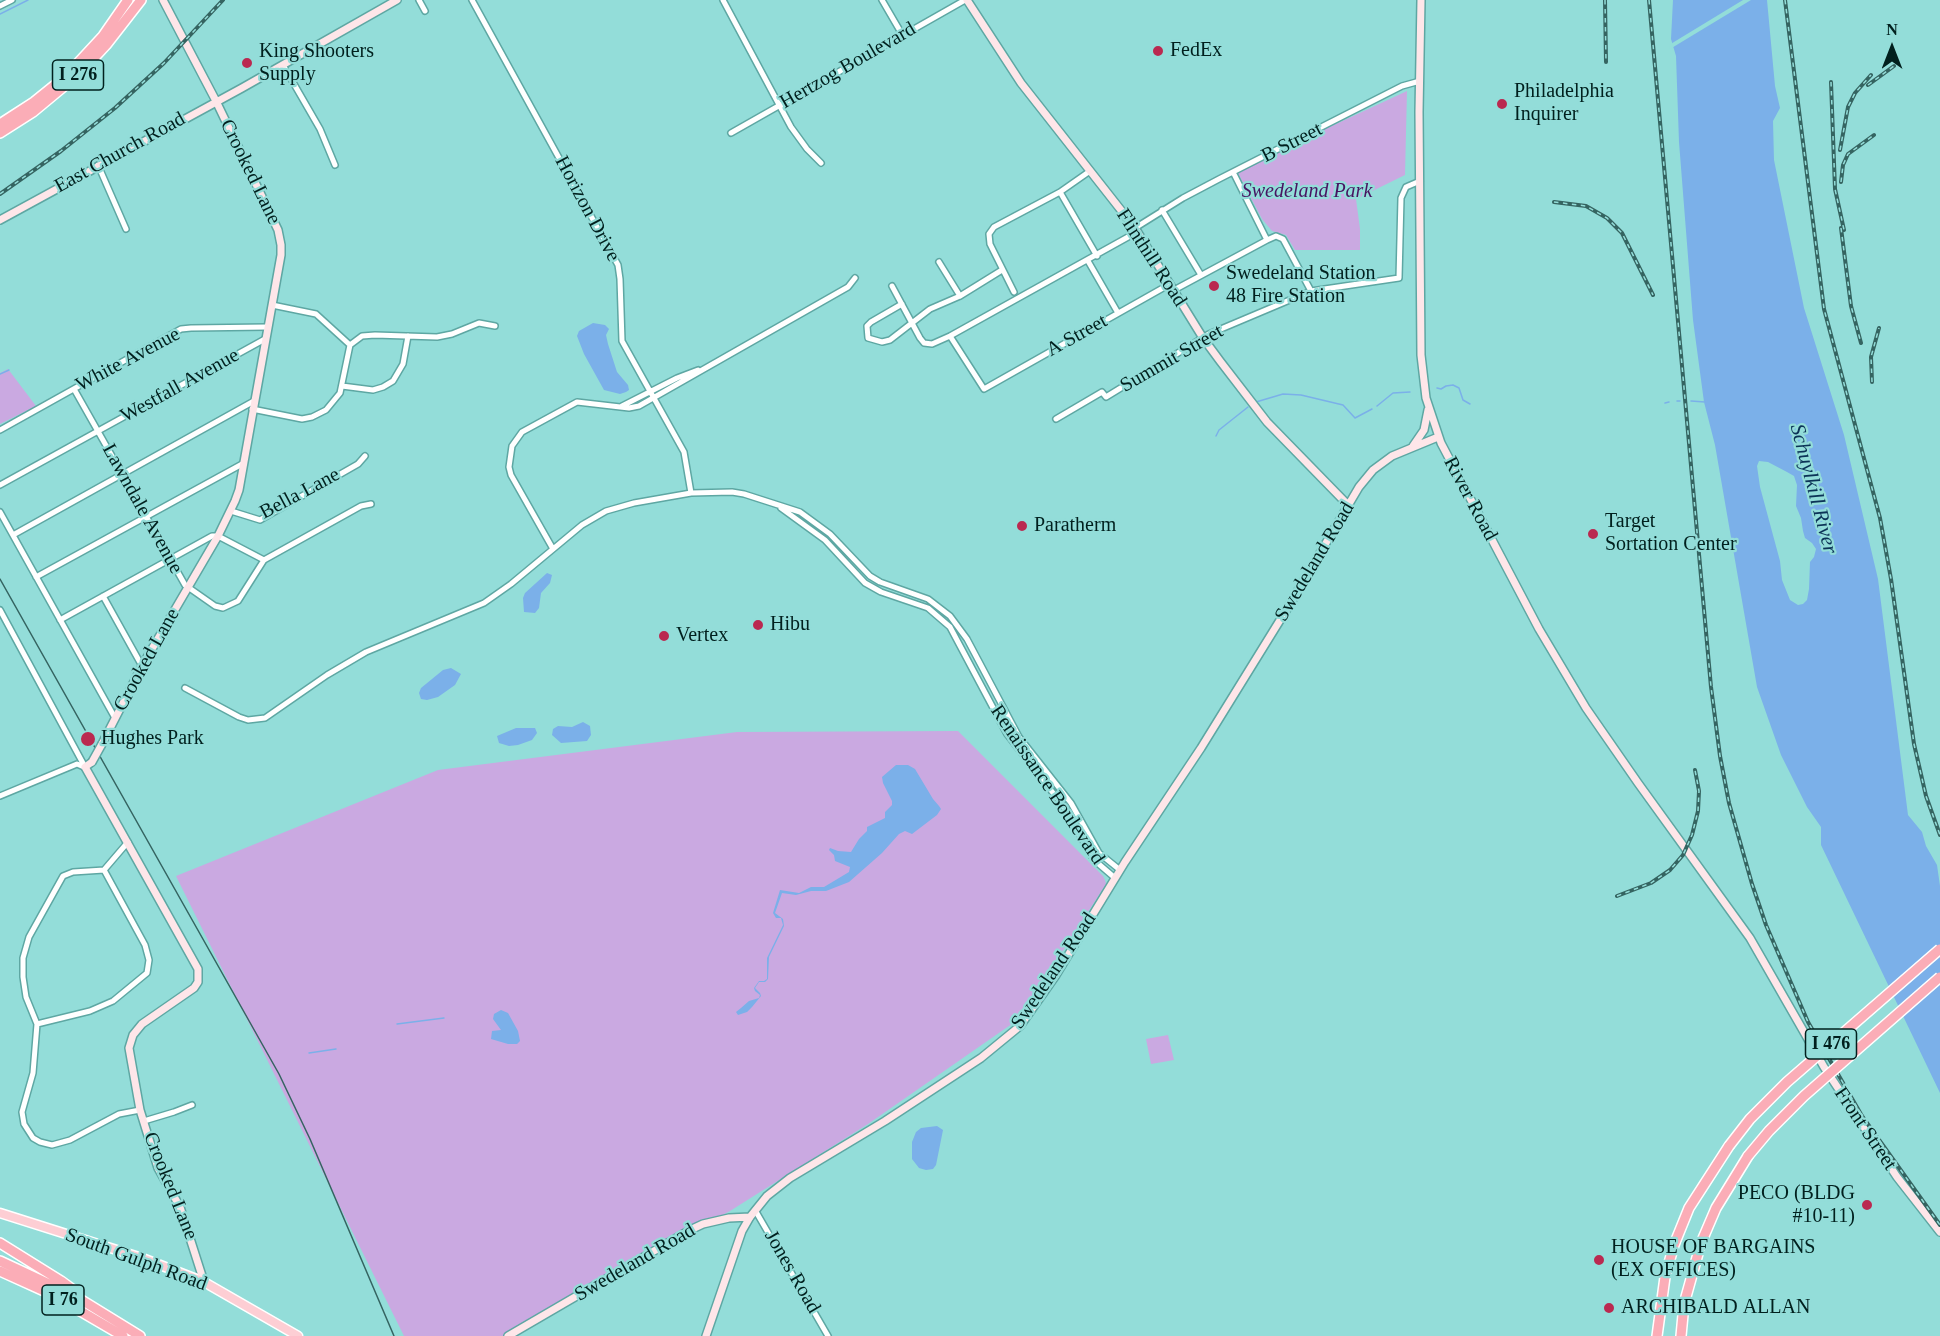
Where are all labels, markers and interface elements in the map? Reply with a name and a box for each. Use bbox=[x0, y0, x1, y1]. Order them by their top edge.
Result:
street label: Hertzog Boulevard bbox=[776, 17, 920, 115]
north arrow bbox=[1862, 18, 1922, 78]
text: N bbox=[1886, 21, 1898, 38]
place label: FedEx bbox=[1170, 39, 1222, 63]
place label: King Shooters Supply bbox=[259, 40, 374, 87]
marker: FedEx bbox=[1151, 44, 1165, 58]
marker: King Shooters Supply bbox=[240, 56, 254, 70]
road number: I 276 bbox=[52, 60, 104, 90]
place label: Philadelphia Inquirer bbox=[1514, 80, 1614, 127]
marker: Philadelphia Inquirer bbox=[1495, 97, 1509, 111]
street label: East Church Road bbox=[51, 107, 189, 199]
street label: Crooked Lane bbox=[214, 116, 286, 228]
street label: B Street bbox=[1258, 118, 1326, 168]
street label: Horizon Drive bbox=[549, 152, 625, 266]
park label: Swedeland Park bbox=[1242, 180, 1372, 204]
street label: Flinthill Road bbox=[1111, 205, 1191, 311]
place label: Swedeland Station 48 Fire Station bbox=[1226, 262, 1375, 309]
marker: Swedeland Station 48 Fire Station bbox=[1207, 279, 1221, 293]
street label: A Street bbox=[1042, 309, 1112, 363]
street label: Summit Street bbox=[1116, 320, 1228, 398]
street label: White Avenue bbox=[72, 323, 184, 397]
street label: Westfall Avenue bbox=[117, 344, 243, 428]
water label: Schuylkill River bbox=[1784, 421, 1842, 557]
street label: Lawndale Avenue bbox=[96, 440, 188, 578]
street label: River Road bbox=[1438, 453, 1502, 545]
street label: Bella Lane bbox=[256, 463, 344, 525]
street label: Swedeland Road bbox=[1270, 498, 1360, 626]
place label: Target Sortation Center bbox=[1605, 510, 1737, 557]
place label: Paratherm bbox=[1034, 514, 1116, 538]
marker: Paratherm bbox=[1015, 519, 1029, 533]
marker: Target Sortation Center bbox=[1586, 527, 1600, 541]
street label: Crooked Lane bbox=[109, 604, 185, 716]
place label: Hibu bbox=[770, 613, 810, 637]
marker: Hibu bbox=[751, 618, 765, 632]
place label: Vertex bbox=[676, 624, 728, 648]
marker: Vertex bbox=[657, 629, 671, 643]
street label: Renaissance Boulevard bbox=[985, 701, 1109, 869]
place label: Hughes Park bbox=[101, 727, 204, 751]
marker: Hughes Park bbox=[79, 730, 97, 748]
street label: Swedeland Road bbox=[1006, 908, 1102, 1034]
road number: I 476 bbox=[1806, 1029, 1856, 1059]
street label: Front Street bbox=[1828, 1083, 1902, 1175]
street label: Crooked Lane bbox=[138, 1129, 202, 1243]
place label: PECO (BLDG #10-11) bbox=[1738, 1182, 1855, 1229]
marker: PECO (BLDG #10-11) bbox=[1860, 1198, 1874, 1212]
street label: Swedeland Road bbox=[571, 1219, 699, 1307]
street label: South Gulph Road bbox=[62, 1223, 210, 1297]
street label: Jones Road bbox=[759, 1226, 825, 1318]
place label: HOUSE OF BARGAINS (EX OFFICES) bbox=[1611, 1236, 1815, 1283]
marker: HOUSE OF BARGAINS (EX OFFICES) bbox=[1592, 1253, 1606, 1267]
road number: I 76 bbox=[42, 1285, 84, 1315]
place label: ARCHIBALD ALLAN bbox=[1621, 1296, 1810, 1320]
marker: ARCHIBALD ALLAN bbox=[1602, 1301, 1616, 1315]

